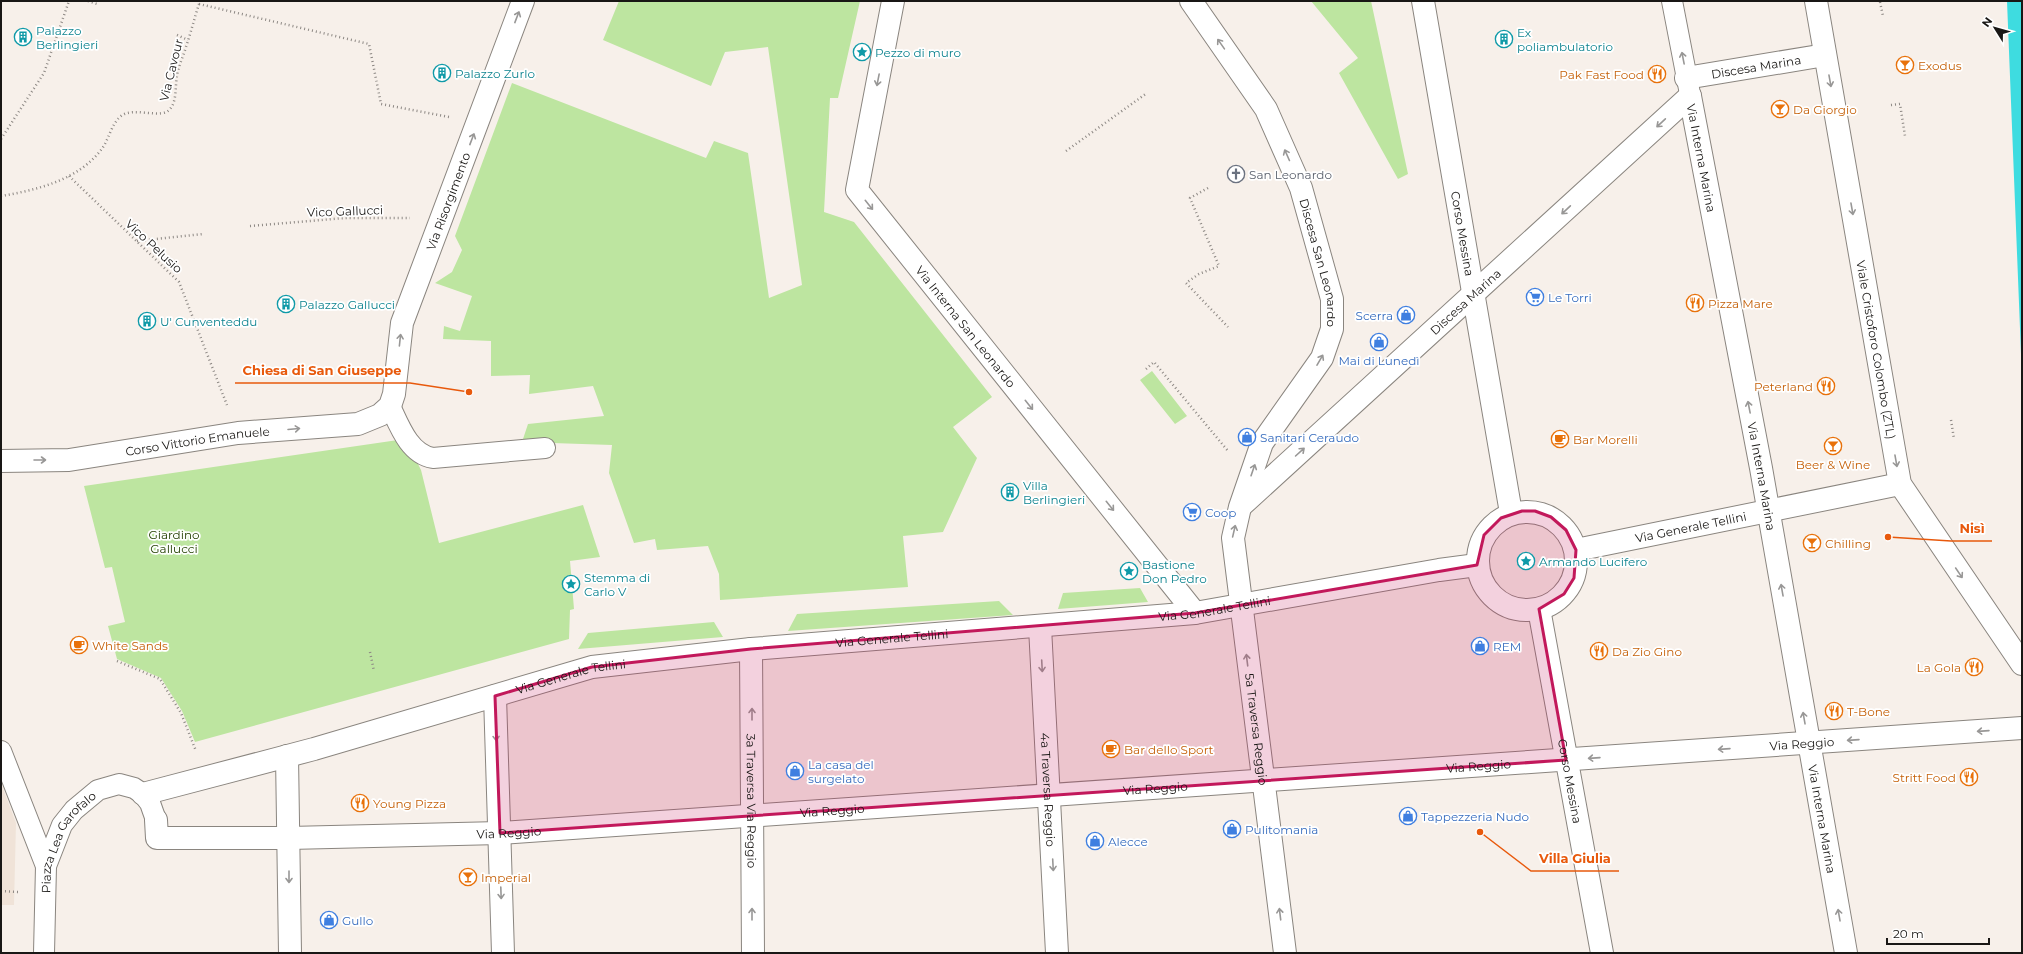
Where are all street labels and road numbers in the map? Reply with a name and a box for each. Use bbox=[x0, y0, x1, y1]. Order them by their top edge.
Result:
street label: Via Cavour bbox=[156, 37, 186, 103]
street label: Discesa Marina bbox=[1710, 52, 1802, 81]
street label: Via Interna Marina bbox=[1684, 102, 1720, 213]
street label: Via Risorgimento bbox=[423, 150, 473, 252]
street label: Corso Messina bbox=[1448, 190, 1478, 277]
street label: Discesa San Leonardo bbox=[1297, 197, 1340, 327]
street label: Vico Gallucci bbox=[307, 202, 383, 220]
street label: Vico Pelusio bbox=[122, 216, 186, 276]
street label: Viale Cristoforo Colombo (ZTL) bbox=[1854, 259, 1900, 440]
street label: Via Interna San Leonardo bbox=[913, 263, 1019, 390]
street label: Discesa Marina bbox=[1426, 265, 1504, 338]
street label: Via Interna Marina bbox=[1745, 421, 1779, 532]
street label: Corso Vittorio Emanuele bbox=[124, 423, 270, 458]
street label: Via Generale Tellini bbox=[1634, 508, 1748, 545]
street label: Via Generale Tellini bbox=[1158, 592, 1272, 623]
street label: Via Generale Tellini bbox=[835, 626, 949, 650]
street label: Via Generale Tellini bbox=[514, 656, 627, 697]
street label: 5a Traversa Reggio bbox=[1243, 672, 1271, 786]
street label: 4a Traversa Reggio bbox=[1038, 732, 1059, 847]
street label: Via Reggio bbox=[1769, 733, 1835, 753]
street label: 3a Traversa Via Reggio bbox=[744, 734, 760, 868]
street label: Corso Messina bbox=[1555, 737, 1586, 825]
street label: Via Reggio bbox=[1446, 756, 1511, 775]
street label: Via Interna Marina bbox=[1806, 763, 1839, 874]
street label: Via Reggio bbox=[1123, 778, 1188, 798]
street label: Piazza Lea Garofalo bbox=[38, 788, 99, 893]
street label: Via Reggio bbox=[799, 800, 865, 820]
street label: Via Reggio bbox=[476, 823, 542, 841]

